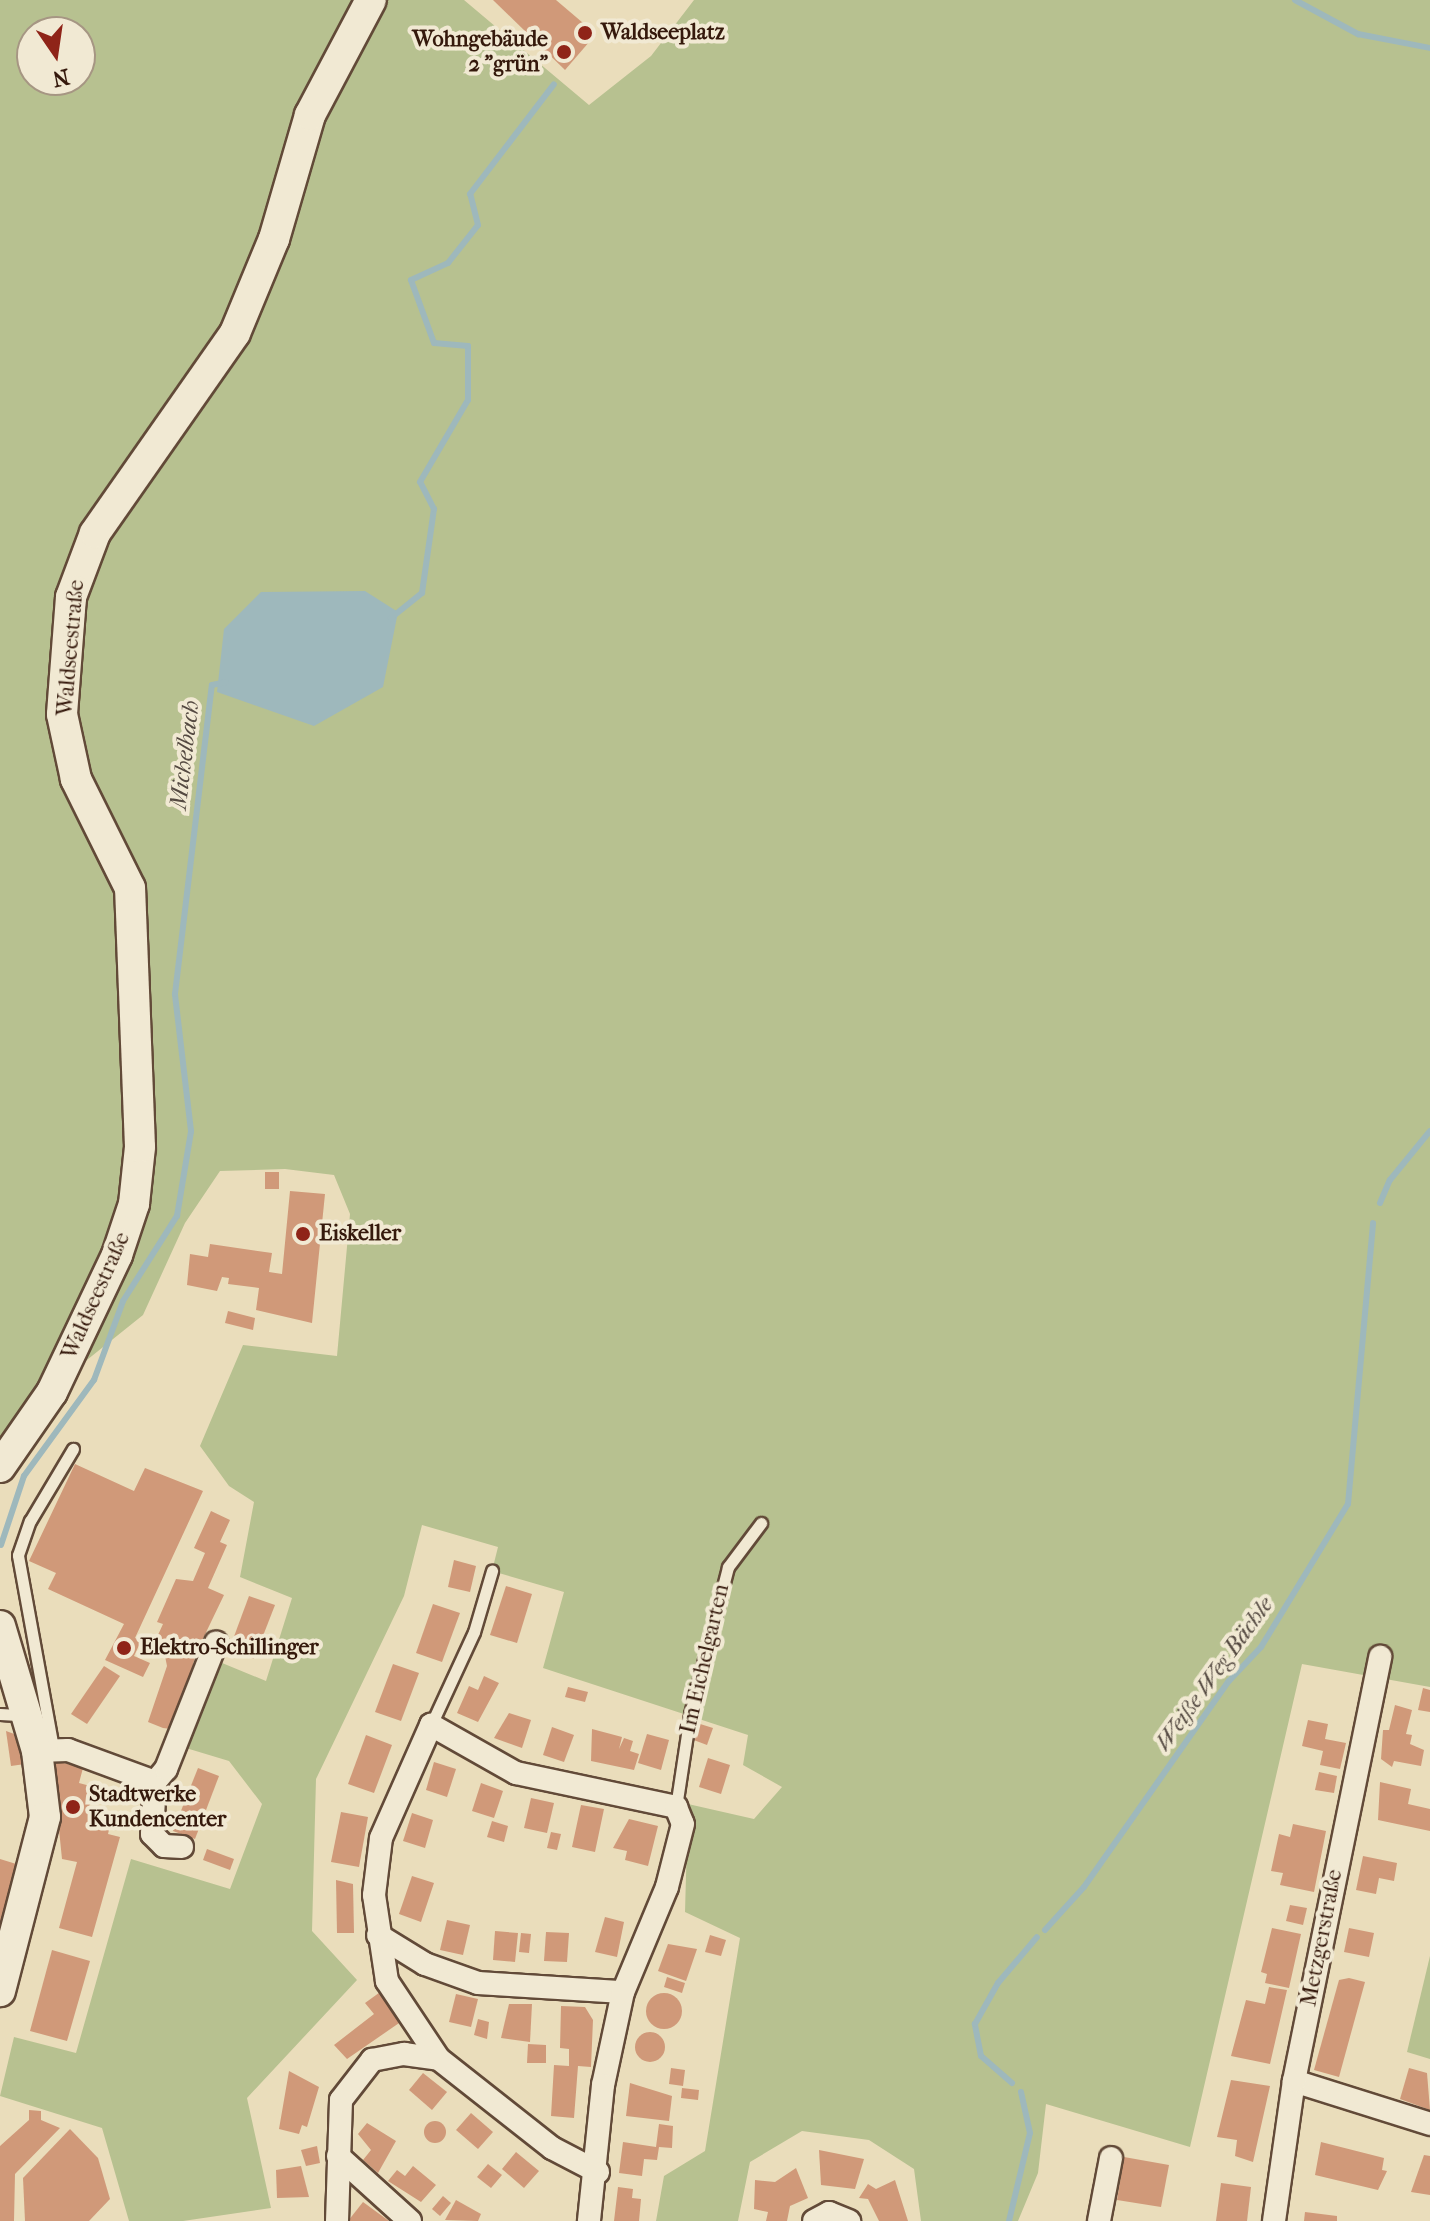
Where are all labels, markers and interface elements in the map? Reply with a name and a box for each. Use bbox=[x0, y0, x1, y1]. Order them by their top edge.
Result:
north arrow bbox=[16, 16, 96, 96]
place label: Waldseeplatz bbox=[601, 20, 725, 46]
marker: Waldseeplatz bbox=[576, 24, 594, 42]
place label: Wohngebäude 2 "grün" bbox=[412, 26, 548, 78]
marker: Wohngebäude 2 "grün" bbox=[555, 43, 573, 61]
text: N bbox=[50, 63, 72, 92]
street label: Waldseestraße bbox=[52, 579, 90, 717]
water label: Michelbach bbox=[164, 699, 206, 811]
place label: Eiskeller bbox=[319, 1221, 401, 1247]
marker: Eiskeller bbox=[294, 1225, 312, 1243]
street label: Waldseestraße bbox=[56, 1228, 136, 1364]
street label: Im Eichelgarten bbox=[675, 1582, 735, 1736]
water label: Weiße Weg Bächle bbox=[1149, 1592, 1279, 1756]
place label: Elektro-Schillinger bbox=[140, 1635, 319, 1661]
marker: Elektro-Schillinger bbox=[115, 1639, 133, 1657]
place label: Stadtwerke Kundencenter bbox=[89, 1781, 226, 1832]
marker: Stadtwerke Kundencenter bbox=[64, 1798, 82, 1816]
street label: Metzgerstraße bbox=[1296, 1867, 1348, 2009]

